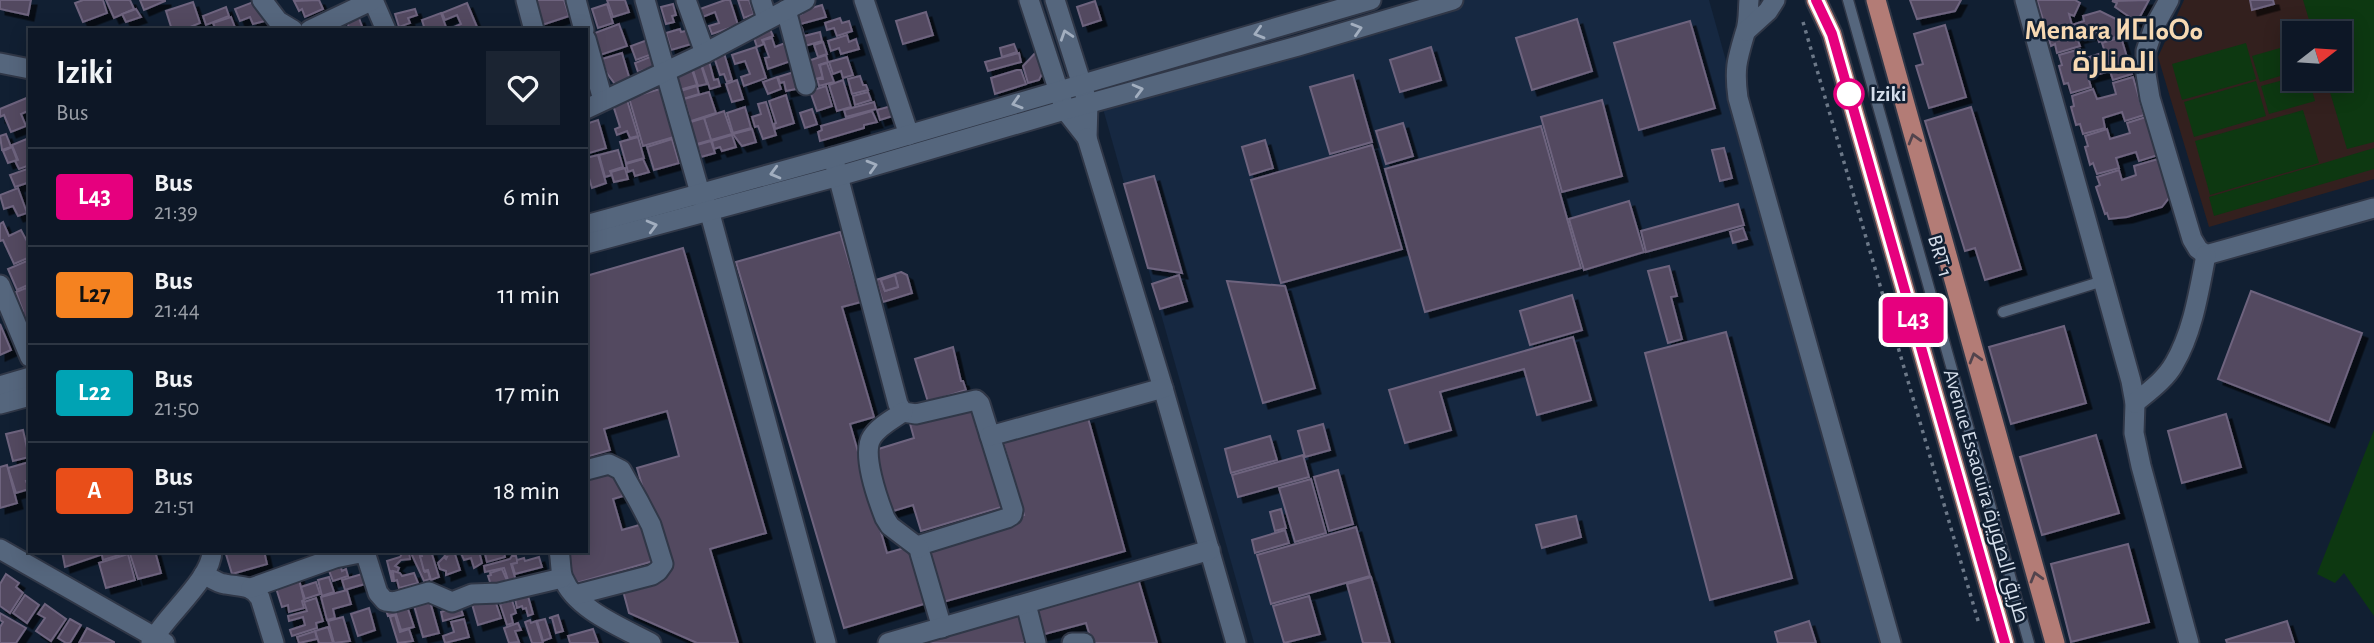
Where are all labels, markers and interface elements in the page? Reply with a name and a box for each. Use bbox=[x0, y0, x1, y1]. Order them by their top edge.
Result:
district label: Menara ⵍⵎⵏⴰⵔⴰ المنارة bbox=[2025, 17, 2203, 78]
north arrow bbox=[2282, 21, 2352, 91]
map controls bbox=[2282, 21, 2352, 91]
one-way arrow bbox=[1350, 22, 1362, 37]
one-way arrow bbox=[1253, 25, 1265, 40]
one-way arrow bbox=[1060, 29, 1074, 41]
button: heart bbox=[486, 51, 560, 125]
text: Iziki bbox=[56, 57, 113, 90]
marker: Iziki bbox=[1834, 79, 1864, 109]
one-way arrow bbox=[1131, 84, 1143, 99]
place label: Iziki bbox=[1870, 84, 1906, 105]
one-way arrow bbox=[1011, 95, 1023, 110]
text: Bus bbox=[56, 102, 89, 125]
one-way arrow bbox=[1907, 133, 1922, 145]
one-way arrow bbox=[865, 160, 877, 175]
one-way arrow bbox=[769, 165, 781, 179]
text: Bus bbox=[154, 170, 193, 196]
text: 6 min bbox=[503, 184, 560, 210]
text: L43 bbox=[78, 185, 111, 209]
text: 21:39 bbox=[154, 201, 198, 224]
one-way arrow bbox=[646, 219, 658, 234]
street label: BRT 1 bbox=[1924, 232, 1956, 280]
text: Bus bbox=[154, 268, 193, 294]
text: 11 min bbox=[497, 282, 560, 308]
text: L27 bbox=[78, 283, 111, 307]
line badge: L43 bbox=[1873, 297, 1953, 343]
text: 21:44 bbox=[154, 299, 200, 322]
text: L43 bbox=[1897, 308, 1929, 332]
one-way arrow bbox=[1969, 352, 1983, 364]
text: Bus bbox=[154, 366, 193, 392]
street label: Avenue Essaouira طريق الصويرة bbox=[1938, 367, 2032, 626]
text: 17 min bbox=[495, 380, 560, 406]
text: L22 bbox=[78, 381, 111, 405]
text: 21:50 bbox=[154, 397, 199, 420]
text: Bus bbox=[154, 464, 193, 490]
text: 18 min bbox=[494, 478, 560, 504]
text: A bbox=[87, 479, 102, 503]
text: 21:51 bbox=[154, 495, 195, 518]
one-way arrow bbox=[2030, 571, 2044, 583]

